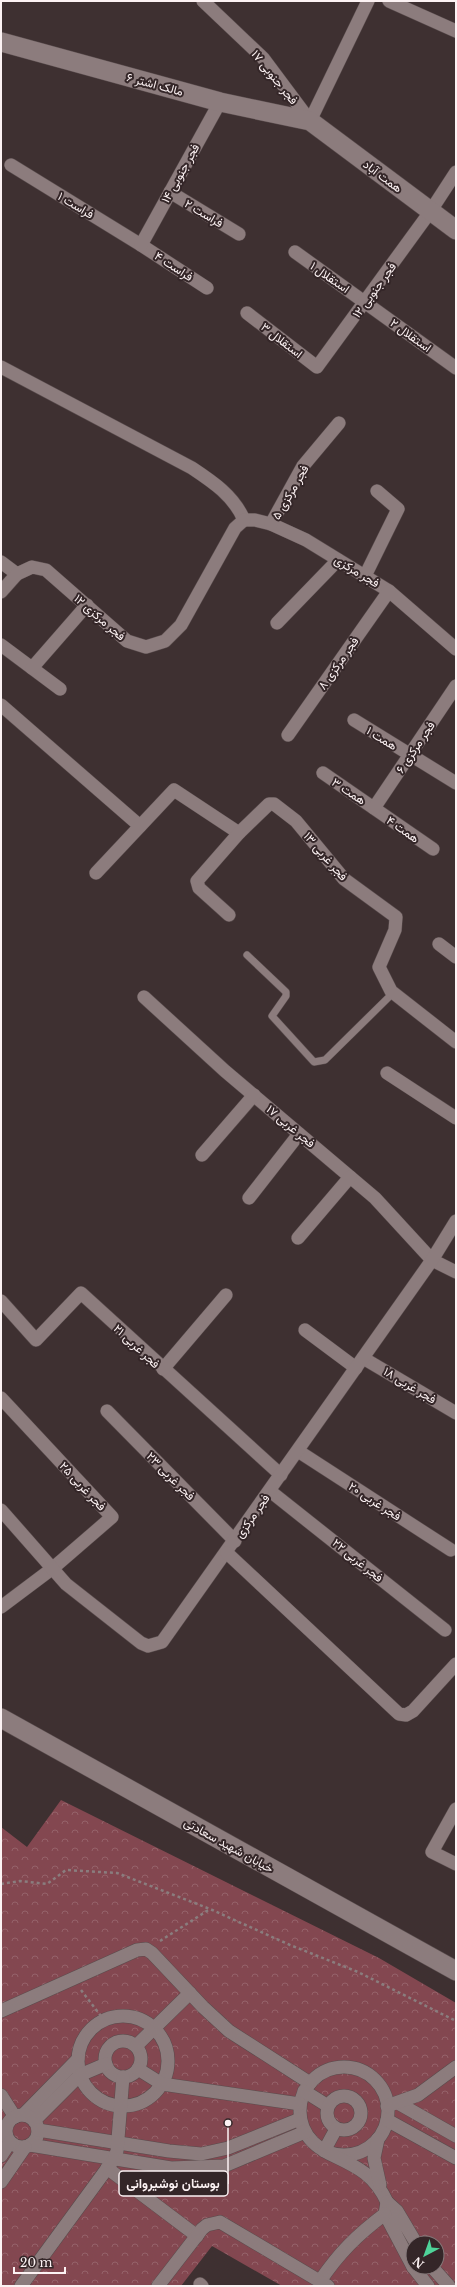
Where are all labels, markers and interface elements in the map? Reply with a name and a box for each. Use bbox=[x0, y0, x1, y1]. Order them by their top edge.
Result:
street label: فجر جنوبی ۱۷ bbox=[248, 47, 301, 108]
street label: مالک اشتر ۶ bbox=[125, 69, 185, 100]
street label: فجر جنوبی ۱۴ bbox=[158, 141, 203, 206]
street label: همت آباد bbox=[361, 156, 405, 196]
street label: فراست ۱ bbox=[55, 188, 97, 222]
street label: فراست ۲ bbox=[181, 196, 226, 231]
street label: فراست ۴ bbox=[151, 248, 196, 285]
street label: استقلال ۱ bbox=[307, 258, 353, 297]
street label: فجر جنوبی ۱۲ bbox=[349, 259, 400, 321]
street label: استقلال ۲ bbox=[387, 315, 435, 356]
street label: استقلال ۳ bbox=[257, 319, 306, 362]
street label: فجر مرکزی ۵ bbox=[268, 462, 313, 523]
street label: فجر مرکزی bbox=[331, 552, 382, 591]
street label: فجر مرکزی ۱۲ bbox=[71, 591, 129, 644]
street label: فجر مرکزی ۸ bbox=[314, 634, 362, 693]
street label: فجر مرکزی ۶ bbox=[392, 718, 439, 776]
street label: همت ۱ bbox=[364, 723, 400, 753]
street label: همت ۳ bbox=[329, 774, 369, 808]
street label: همت ۴ bbox=[384, 812, 422, 846]
street label: فجر غربی ۱۳ bbox=[300, 829, 351, 884]
street label: فجر غربی ۱۷ bbox=[263, 1101, 318, 1151]
street label: فجر غربی ۲۱ bbox=[110, 1321, 163, 1372]
street label: فجر غربی ۱۸ bbox=[380, 1363, 439, 1407]
street label: فجر غربی ۲۳ bbox=[143, 1449, 198, 1504]
street label: فجر غربی ۲۵ bbox=[56, 1458, 109, 1514]
street label: فجر غربی ۲۰ bbox=[345, 1478, 404, 1524]
street label: فجر مرکزی bbox=[231, 1491, 273, 1541]
street label: فجر غربی ۲۲ bbox=[329, 1535, 386, 1586]
street label: خیابان شهید سعادتی bbox=[181, 1814, 276, 1877]
callout: بوستان نوشیروانی bbox=[119, 2171, 228, 2196]
text: بوستان نوشیروانی bbox=[126, 2175, 220, 2192]
north arrow bbox=[405, 2235, 445, 2275]
scale bar bbox=[14, 2249, 65, 2275]
text: N bbox=[409, 2253, 427, 2271]
text: 20 m bbox=[20, 2255, 52, 2270]

